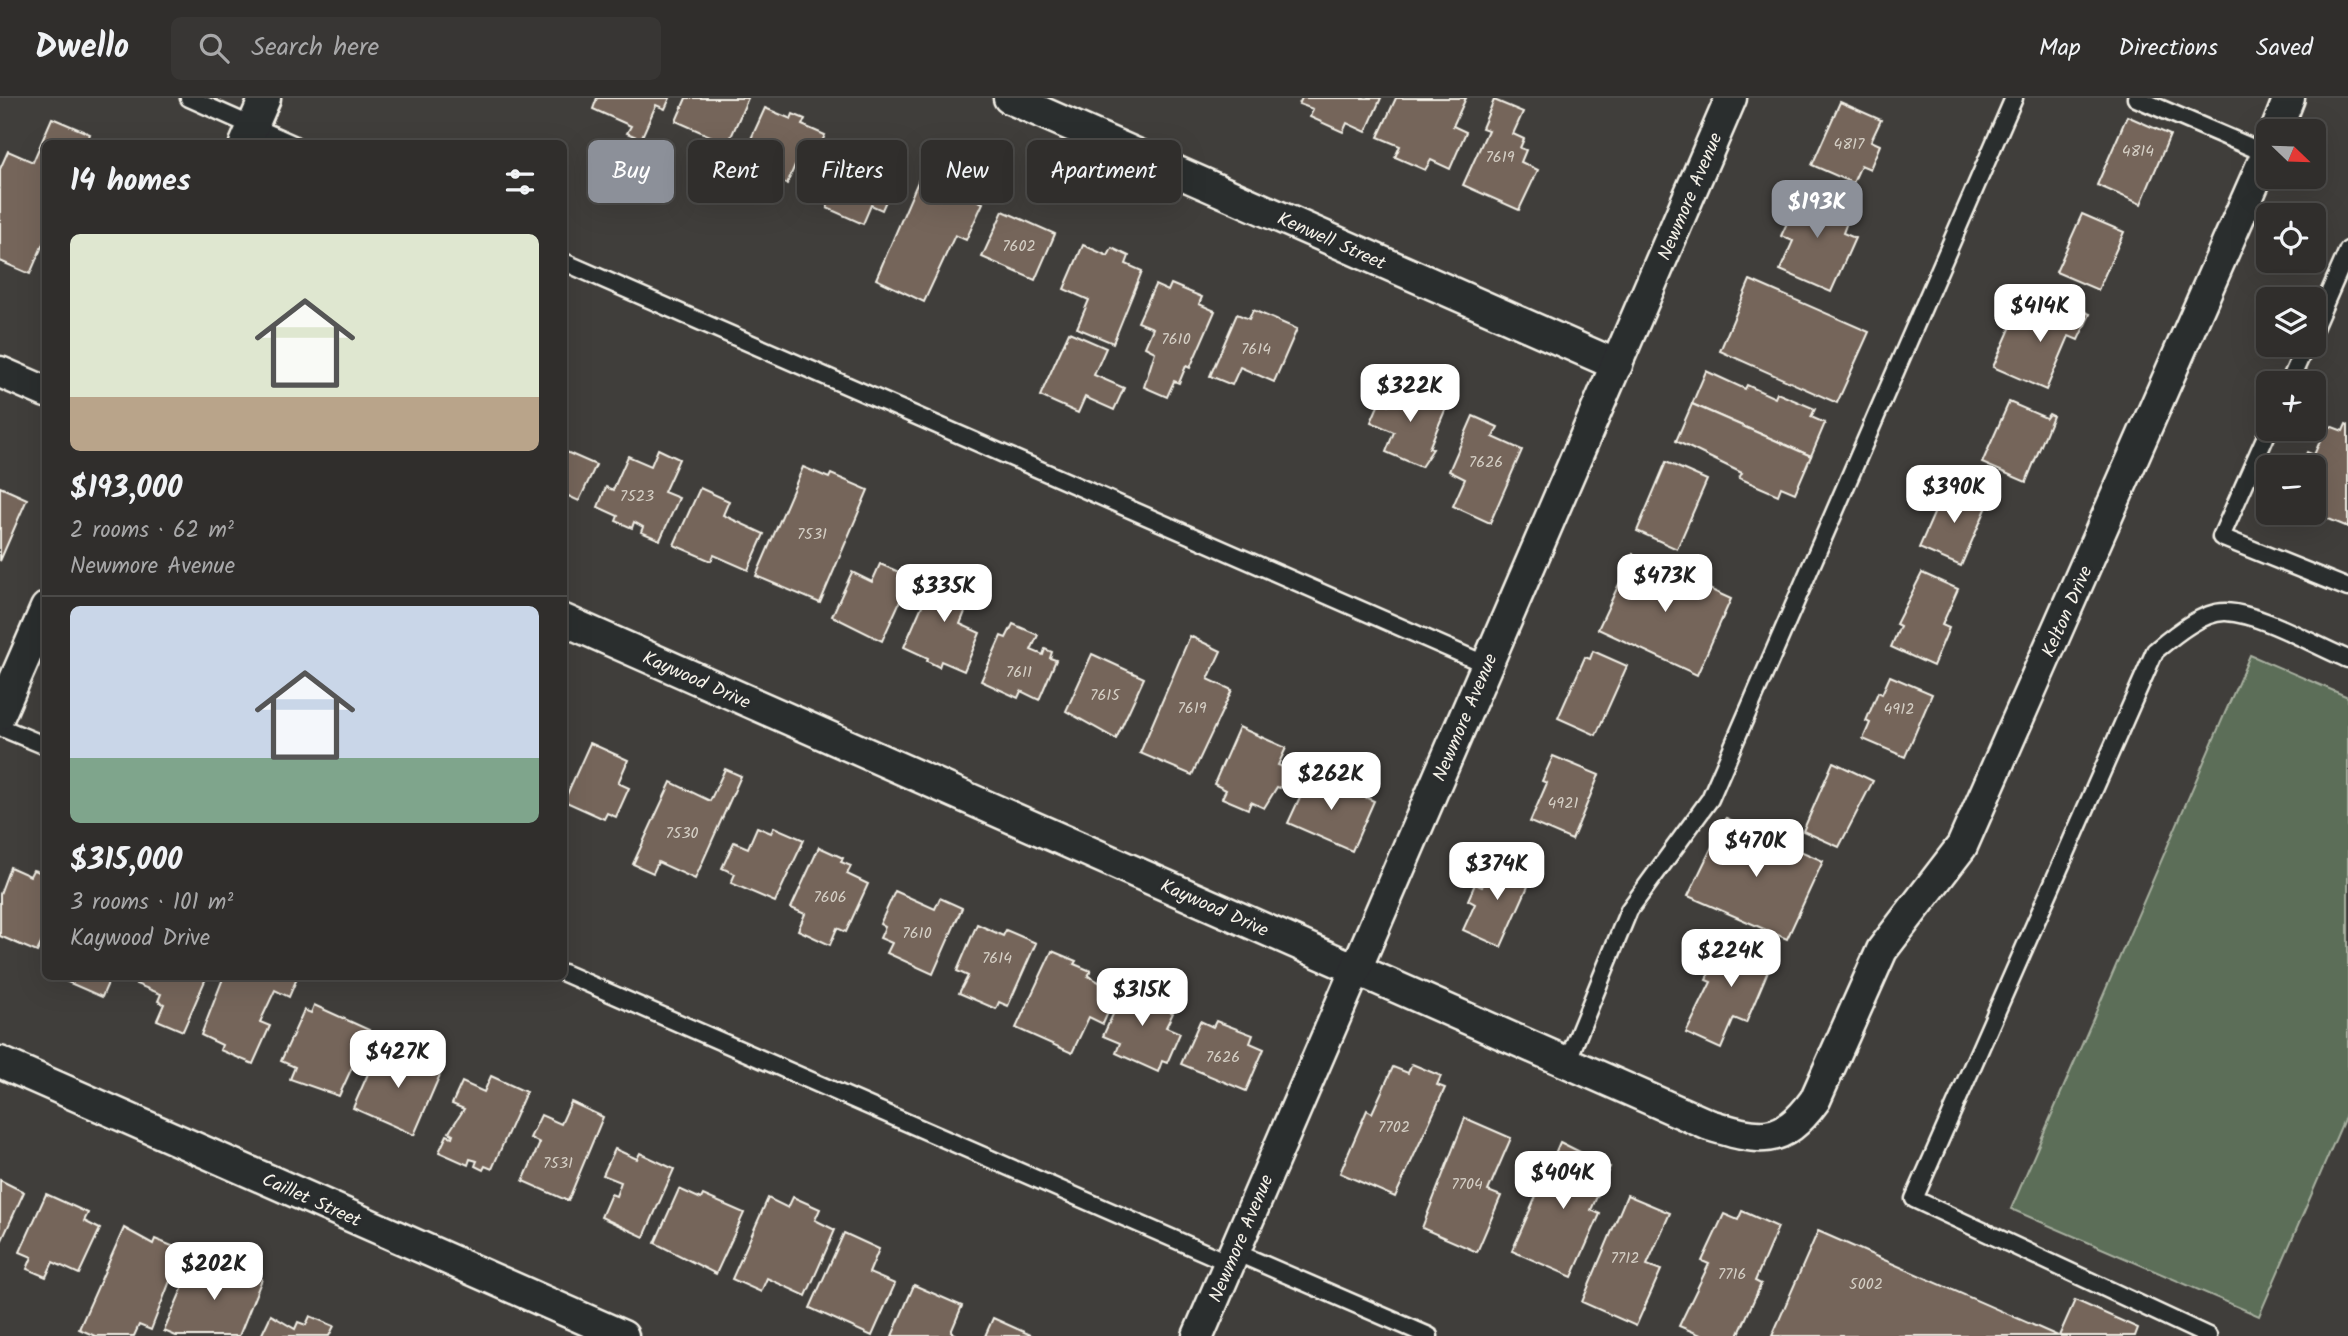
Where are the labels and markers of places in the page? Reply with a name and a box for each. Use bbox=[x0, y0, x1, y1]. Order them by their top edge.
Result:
pin: $193K bbox=[1768, 180, 1866, 240]
pin: $414K bbox=[1991, 285, 2089, 344]
pin: $322K bbox=[1361, 364, 1459, 424]
pin: $390K bbox=[1905, 466, 2003, 525]
pin: $473K bbox=[1616, 554, 1714, 614]
pin: $335K bbox=[895, 564, 993, 624]
pin: $262K bbox=[1282, 752, 1380, 812]
pin: $470K bbox=[1707, 820, 1805, 879]
pin: $374K bbox=[1448, 842, 1546, 902]
pin: $224K bbox=[1682, 930, 1780, 989]
pin: $315K bbox=[1093, 968, 1191, 1028]
pin: $427K bbox=[349, 1030, 447, 1090]
pin: $404K bbox=[1514, 1152, 1612, 1211]
pin: $202K bbox=[165, 1242, 263, 1302]

